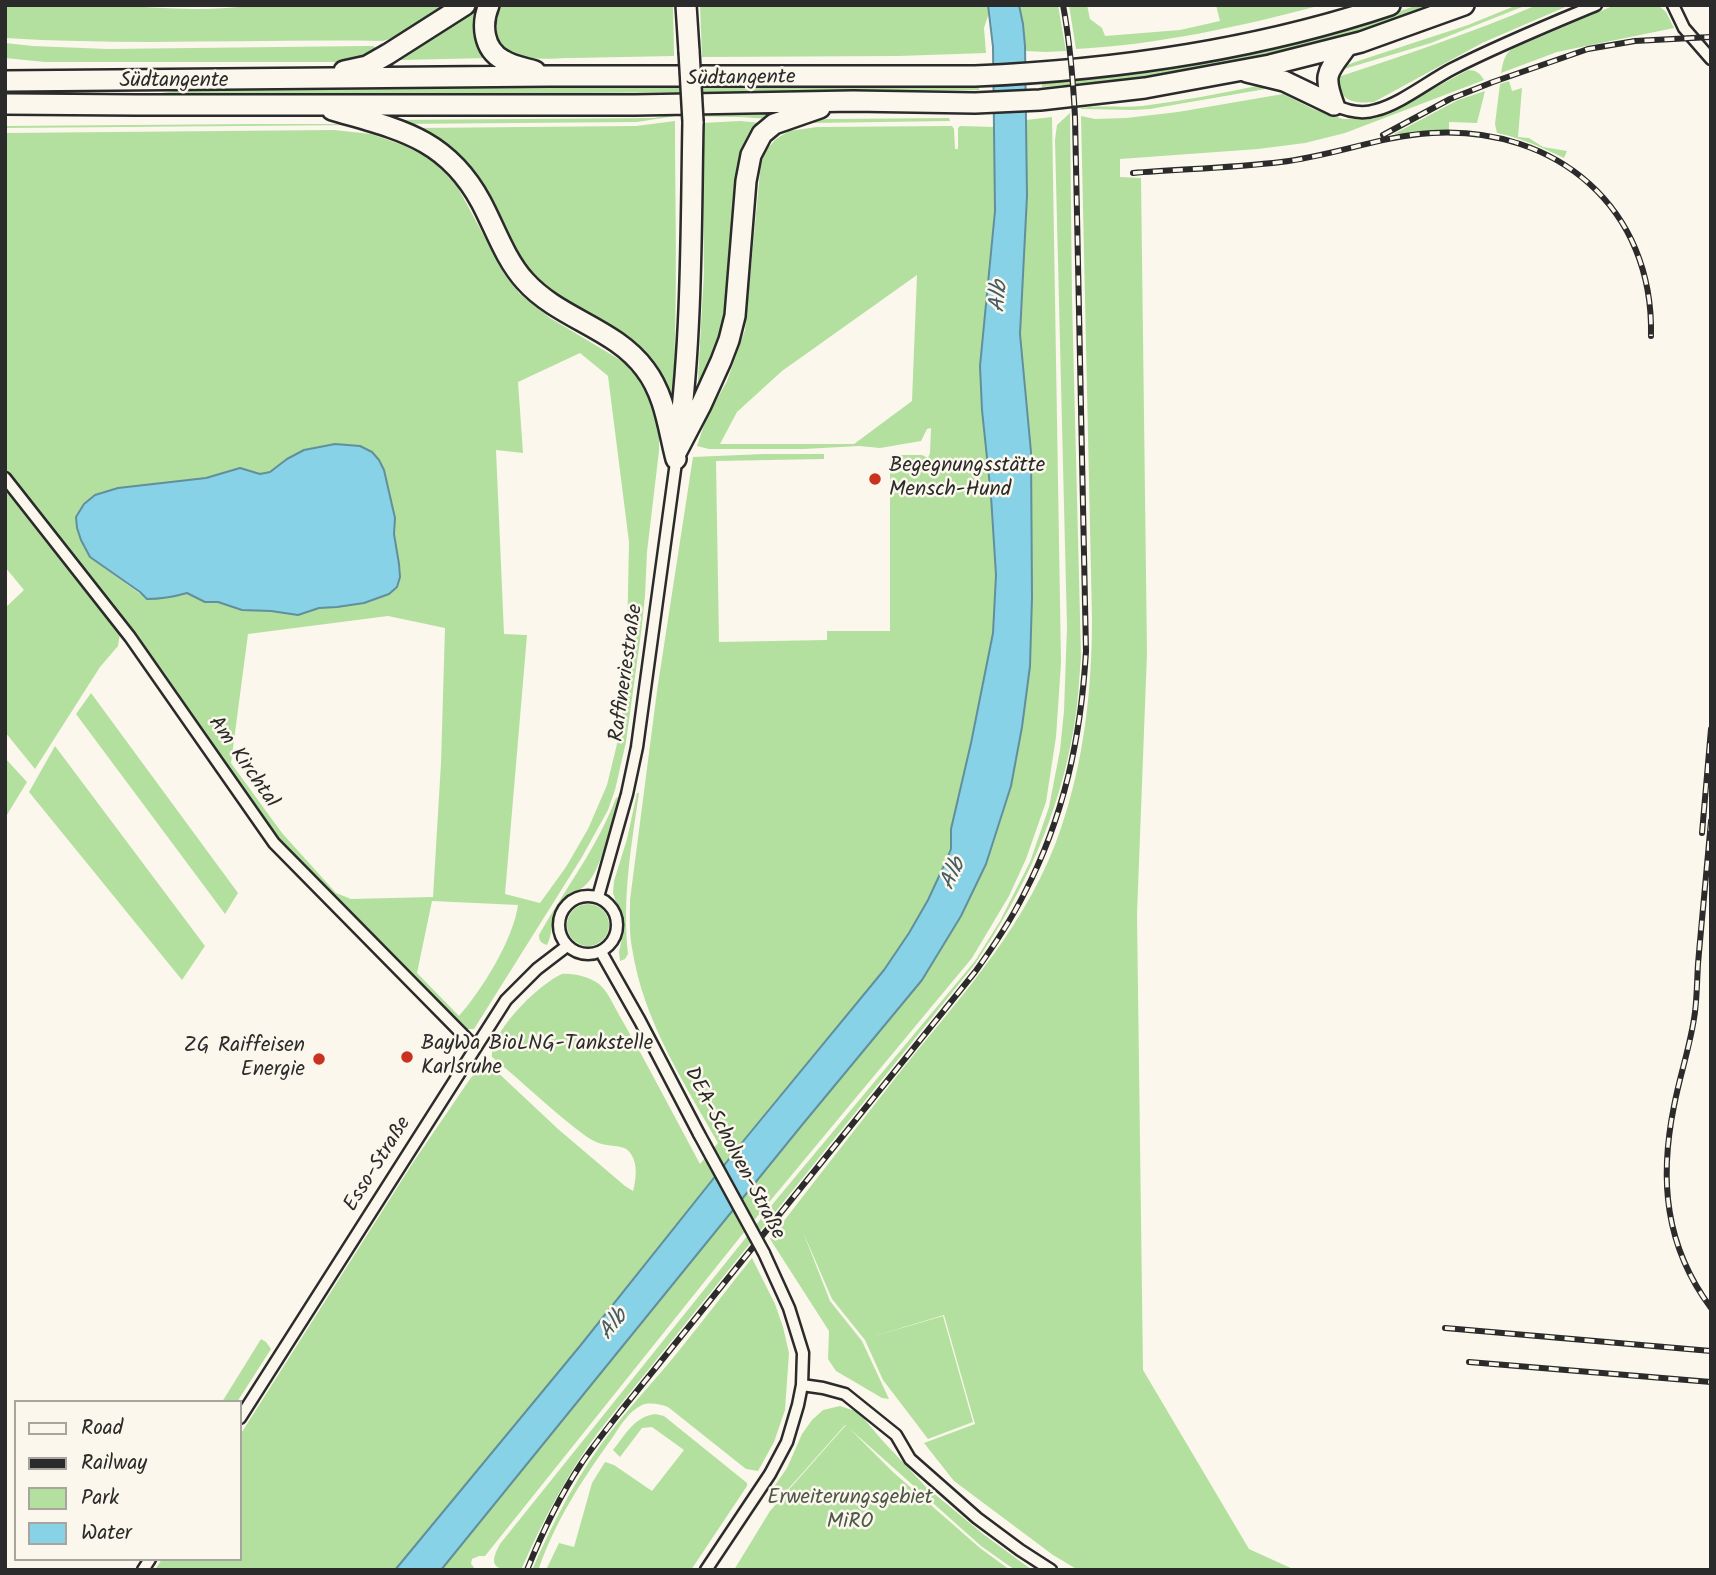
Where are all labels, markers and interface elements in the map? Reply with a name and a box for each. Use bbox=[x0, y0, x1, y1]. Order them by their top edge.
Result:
street label: Südtangente bbox=[686, 66, 796, 94]
street label: Südtangente bbox=[119, 69, 229, 95]
water label: Alb bbox=[986, 280, 1016, 314]
place label: Begegnungsstätte Mensch-Hund bbox=[889, 454, 1045, 504]
marker: Begegnungsstätte Mensch-Hund bbox=[867, 471, 883, 487]
street label: Raffineriestraße bbox=[606, 603, 650, 743]
street label: Am Kirchtal bbox=[201, 712, 283, 814]
water label: Alb bbox=[936, 855, 974, 895]
place label: BayWa BioLNG-Tankstelle Karlsruhe bbox=[421, 1032, 653, 1082]
place label: ZG Raiffeisen Energie bbox=[184, 1034, 305, 1084]
marker: BayWa BioLNG-Tankstelle Karlsruhe bbox=[399, 1049, 415, 1065]
marker: ZG Raiffeisen Energie bbox=[311, 1051, 327, 1067]
street label: DEA-Scholven-Straße bbox=[677, 1063, 789, 1245]
street label: Esso-Straße bbox=[340, 1113, 418, 1217]
water label: Alb bbox=[594, 1305, 636, 1347]
legend bbox=[14, 1400, 242, 1561]
text: Road bbox=[81, 1412, 123, 1445]
text: Railway bbox=[81, 1447, 147, 1480]
text: Park bbox=[81, 1482, 119, 1515]
park label: Erweiterungsgebiet MiRO bbox=[767, 1486, 933, 1536]
text: Water bbox=[81, 1517, 132, 1550]

